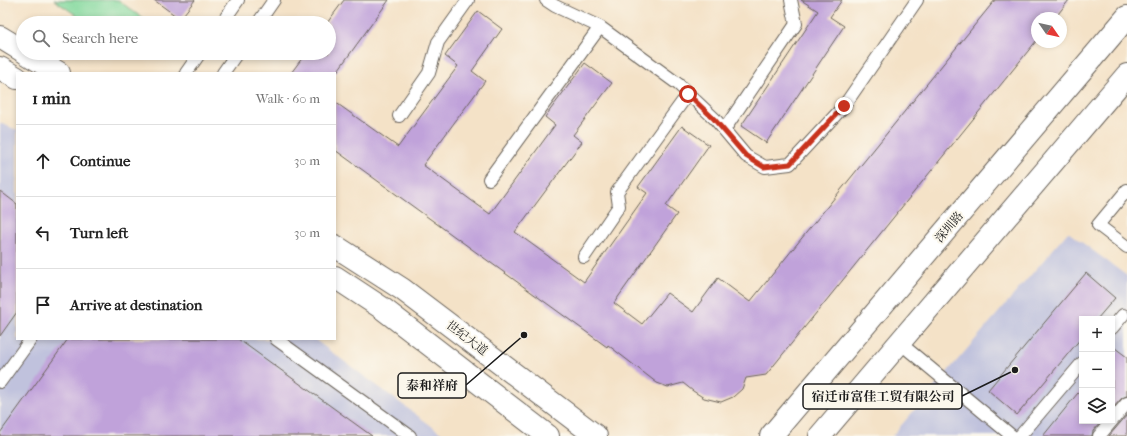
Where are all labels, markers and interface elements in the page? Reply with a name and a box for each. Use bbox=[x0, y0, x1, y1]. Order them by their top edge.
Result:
north arrow bbox=[1031, 12, 1067, 48]
search box bbox=[16, 16, 336, 60]
icon: search bbox=[30, 27, 52, 49]
text: Search here bbox=[62, 29, 138, 47]
route start bbox=[679, 85, 697, 103]
text: 1 min bbox=[32, 88, 71, 108]
text: Walk · 60 m bbox=[256, 91, 320, 106]
route end bbox=[835, 97, 853, 115]
icon: ahead bbox=[32, 150, 54, 172]
text: Continue bbox=[70, 152, 130, 170]
text: 30 m bbox=[294, 153, 320, 168]
street label: 深圳路 bbox=[932, 209, 966, 245]
icon: left bbox=[32, 222, 54, 244]
text: Turn left bbox=[70, 224, 128, 242]
text: 30 m bbox=[294, 225, 320, 240]
icon: arrive bbox=[32, 294, 54, 316]
text: Arrive at destination bbox=[70, 296, 202, 314]
map controls bbox=[1079, 316, 1115, 424]
button: + bbox=[1079, 316, 1115, 352]
street label: 世纪大道 bbox=[444, 318, 490, 358]
button: − bbox=[1079, 352, 1115, 388]
callout: 泰和祥府 bbox=[398, 373, 466, 398]
text: 泰和祥府 bbox=[406, 378, 458, 393]
callout: 宿迁市富佳工贸有限公司 bbox=[803, 384, 962, 409]
button: layers bbox=[1079, 388, 1115, 424]
text: 宿迁市富佳工贸有限公司 bbox=[811, 389, 955, 404]

